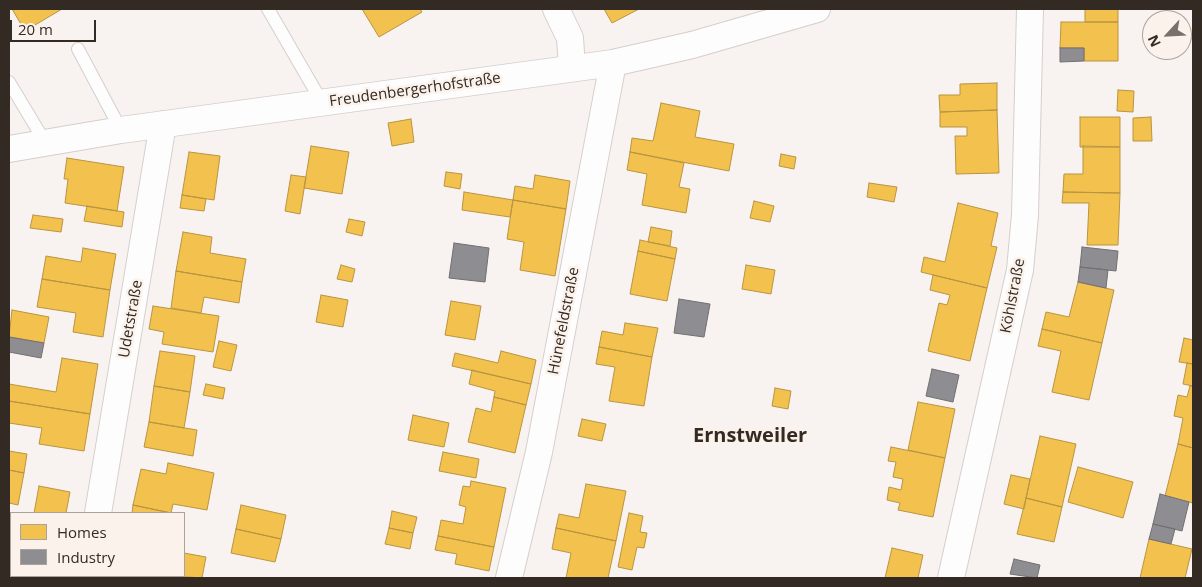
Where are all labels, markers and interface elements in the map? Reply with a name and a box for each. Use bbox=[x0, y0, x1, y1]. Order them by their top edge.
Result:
scale bar bbox=[12, 10, 99, 42]
north arrow bbox=[1142, 10, 1192, 60]
text: 20 m bbox=[18, 19, 53, 39]
text: N bbox=[1143, 32, 1165, 50]
street label: Freudenbergerhofstraße bbox=[328, 69, 502, 111]
street label: Köhlstraße bbox=[997, 257, 1029, 335]
street label: Hünefeldstraße bbox=[545, 266, 583, 376]
street label: Udetstraße bbox=[115, 279, 147, 359]
district label: Ernstweiler bbox=[693, 424, 807, 448]
legend bbox=[10, 512, 185, 577]
text: Homes bbox=[57, 522, 107, 542]
text: Industry bbox=[57, 547, 115, 567]

